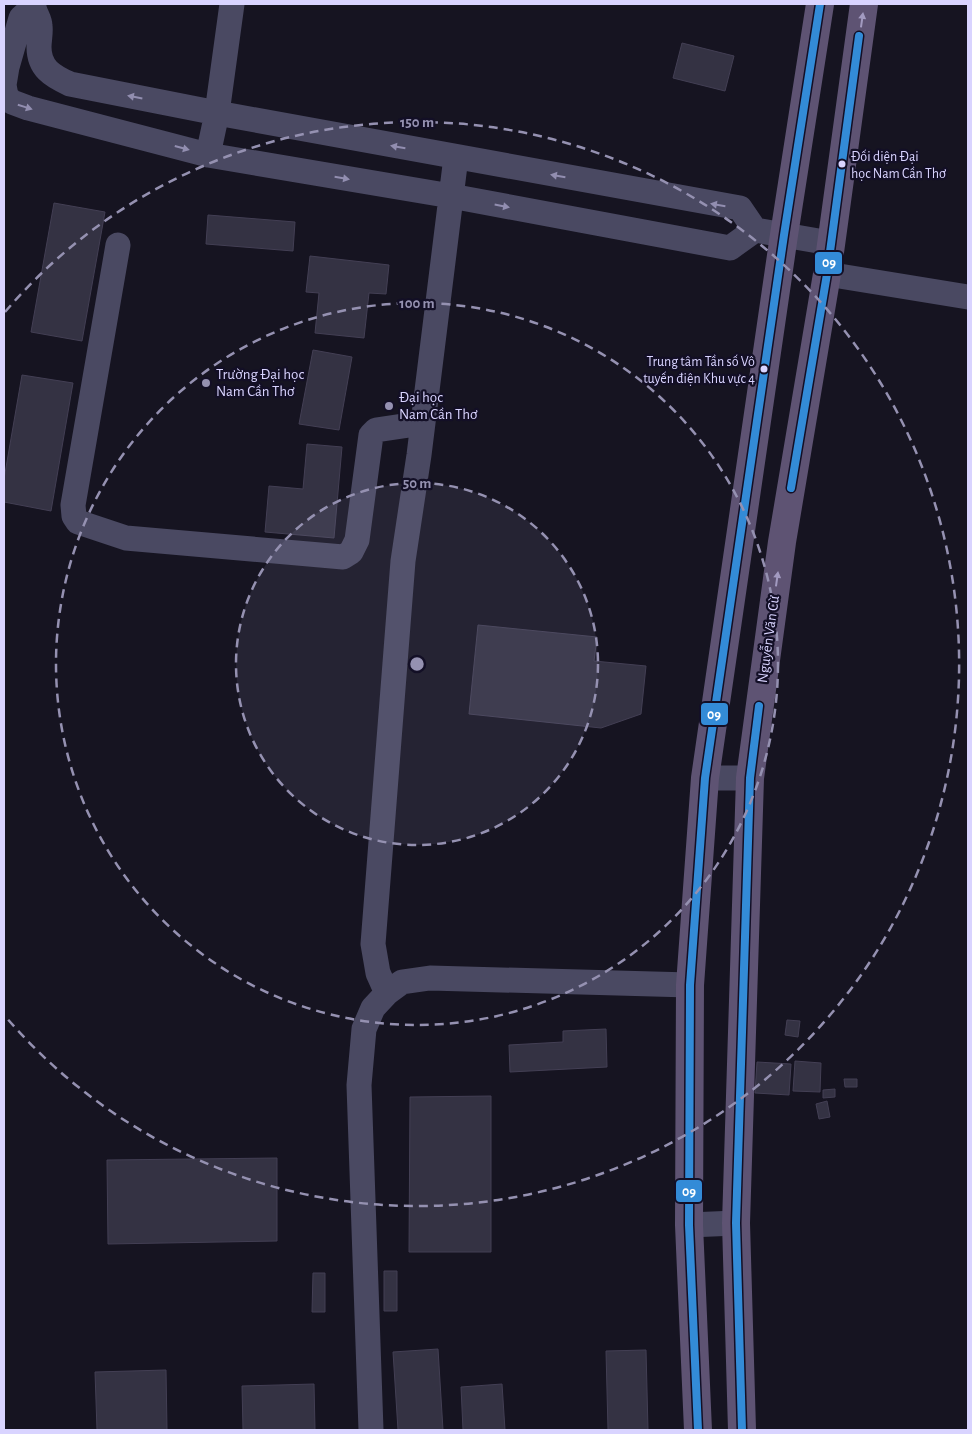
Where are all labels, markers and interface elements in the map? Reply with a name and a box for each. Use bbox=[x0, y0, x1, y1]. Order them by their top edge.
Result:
one-way arrow bbox=[858, 12, 866, 28]
one-way arrow bbox=[127, 93, 143, 101]
one-way arrow bbox=[17, 103, 32, 111]
text: 150 m bbox=[400, 115, 434, 130]
one-way arrow bbox=[390, 142, 406, 150]
one-way arrow bbox=[174, 144, 189, 152]
place label: Đối diện Đại học Nam Cần Thơ bbox=[851, 149, 946, 181]
marker: Đối diện Đại học Nam Cần Thơ bbox=[837, 159, 847, 169]
one-way arrow bbox=[550, 171, 566, 179]
one-way arrow bbox=[334, 174, 350, 182]
one-way arrow bbox=[710, 200, 726, 208]
one-way arrow bbox=[494, 202, 510, 210]
line badge: 09 bbox=[814, 251, 843, 275]
text: 09 bbox=[822, 256, 836, 270]
text: 100 m bbox=[399, 296, 435, 311]
place label: Trung tâm Tần số Vô tuyến điện Khu vực 4 bbox=[643, 354, 755, 386]
marker: Trung tâm Tần số Vô tuyến điện Khu vực 4 bbox=[759, 364, 769, 374]
place label: Trường Đại học Nam Cần Thơ bbox=[216, 367, 304, 399]
marker: Trường Đại học Nam Cần Thơ bbox=[200, 377, 212, 389]
place label: Đại học Nam Cần Thơ bbox=[399, 390, 478, 422]
marker: Đại học Nam Cần Thơ bbox=[383, 400, 395, 412]
text: 50 m bbox=[403, 476, 431, 491]
one-way arrow bbox=[773, 570, 781, 586]
street label: Nguyễn Văn Cừ bbox=[754, 594, 782, 684]
centre of rings bbox=[408, 655, 426, 673]
line badge: 09 bbox=[700, 702, 729, 726]
text: 09 bbox=[707, 708, 721, 722]
line badge: 09 bbox=[675, 1179, 703, 1203]
text: 09 bbox=[682, 1185, 696, 1199]

